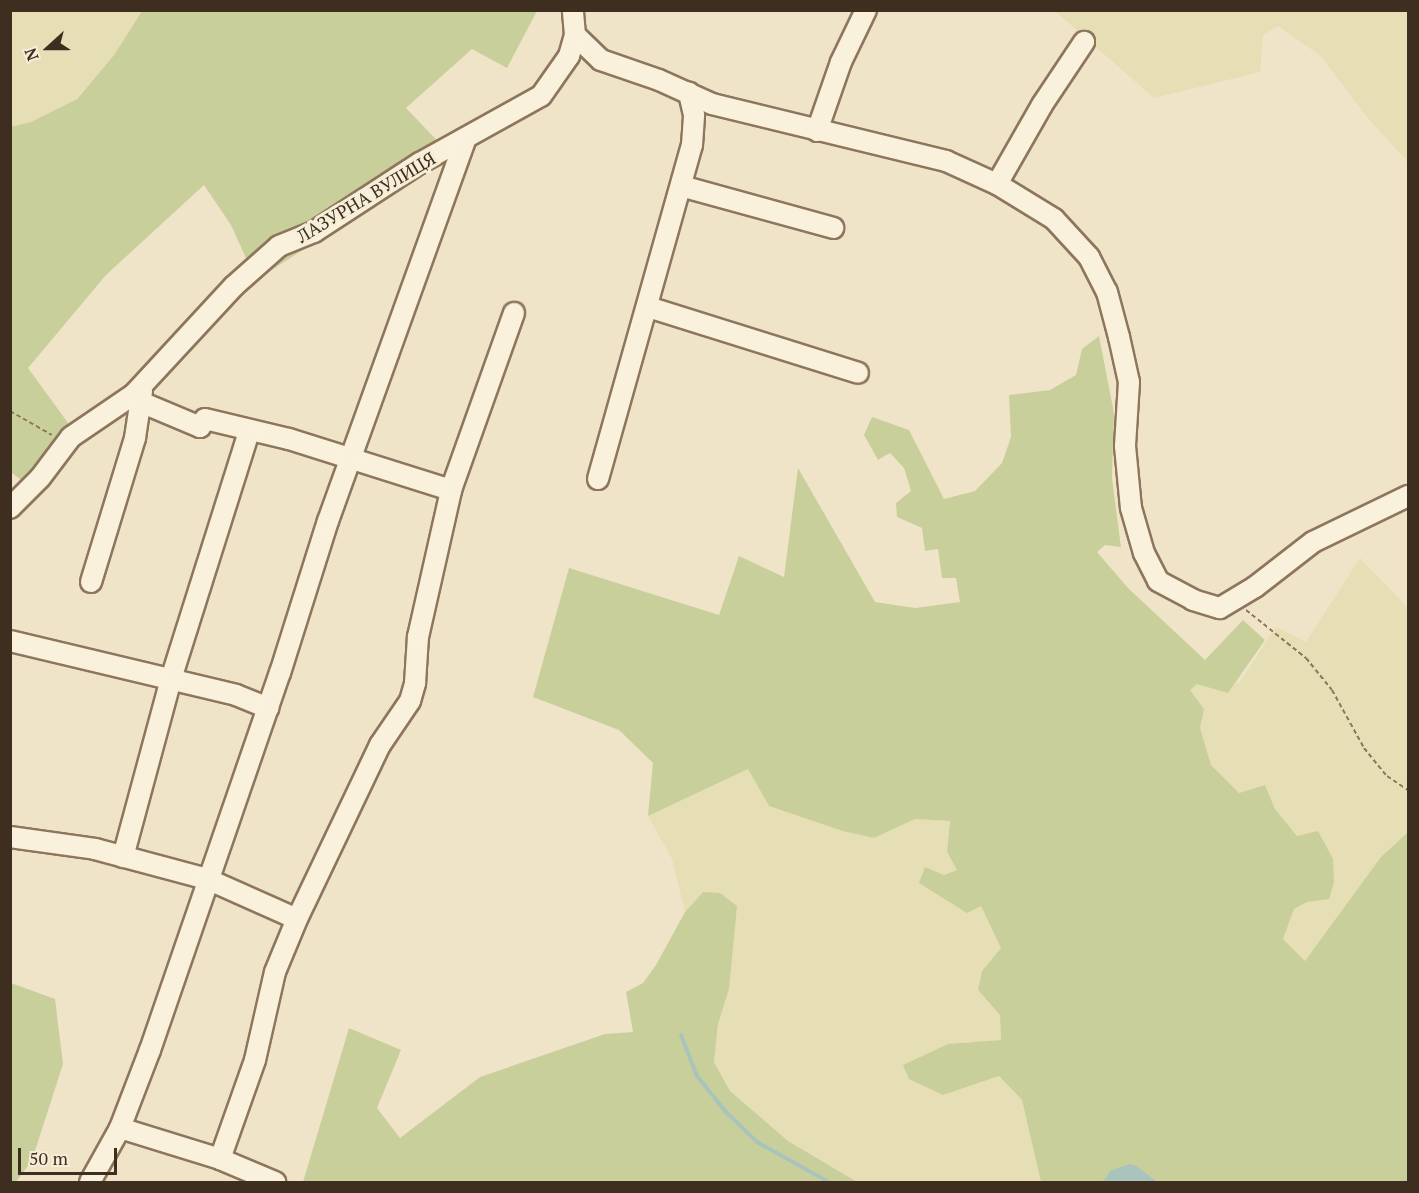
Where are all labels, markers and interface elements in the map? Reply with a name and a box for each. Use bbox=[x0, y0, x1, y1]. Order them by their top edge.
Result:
north arrow bbox=[18, 18, 78, 78]
text: N bbox=[19, 45, 44, 64]
street label: ЛАЗУРНА ВУЛИЦЯ bbox=[293, 147, 439, 247]
scale bar bbox=[21, 1136, 120, 1174]
text: 50 m bbox=[29, 1146, 68, 1170]

